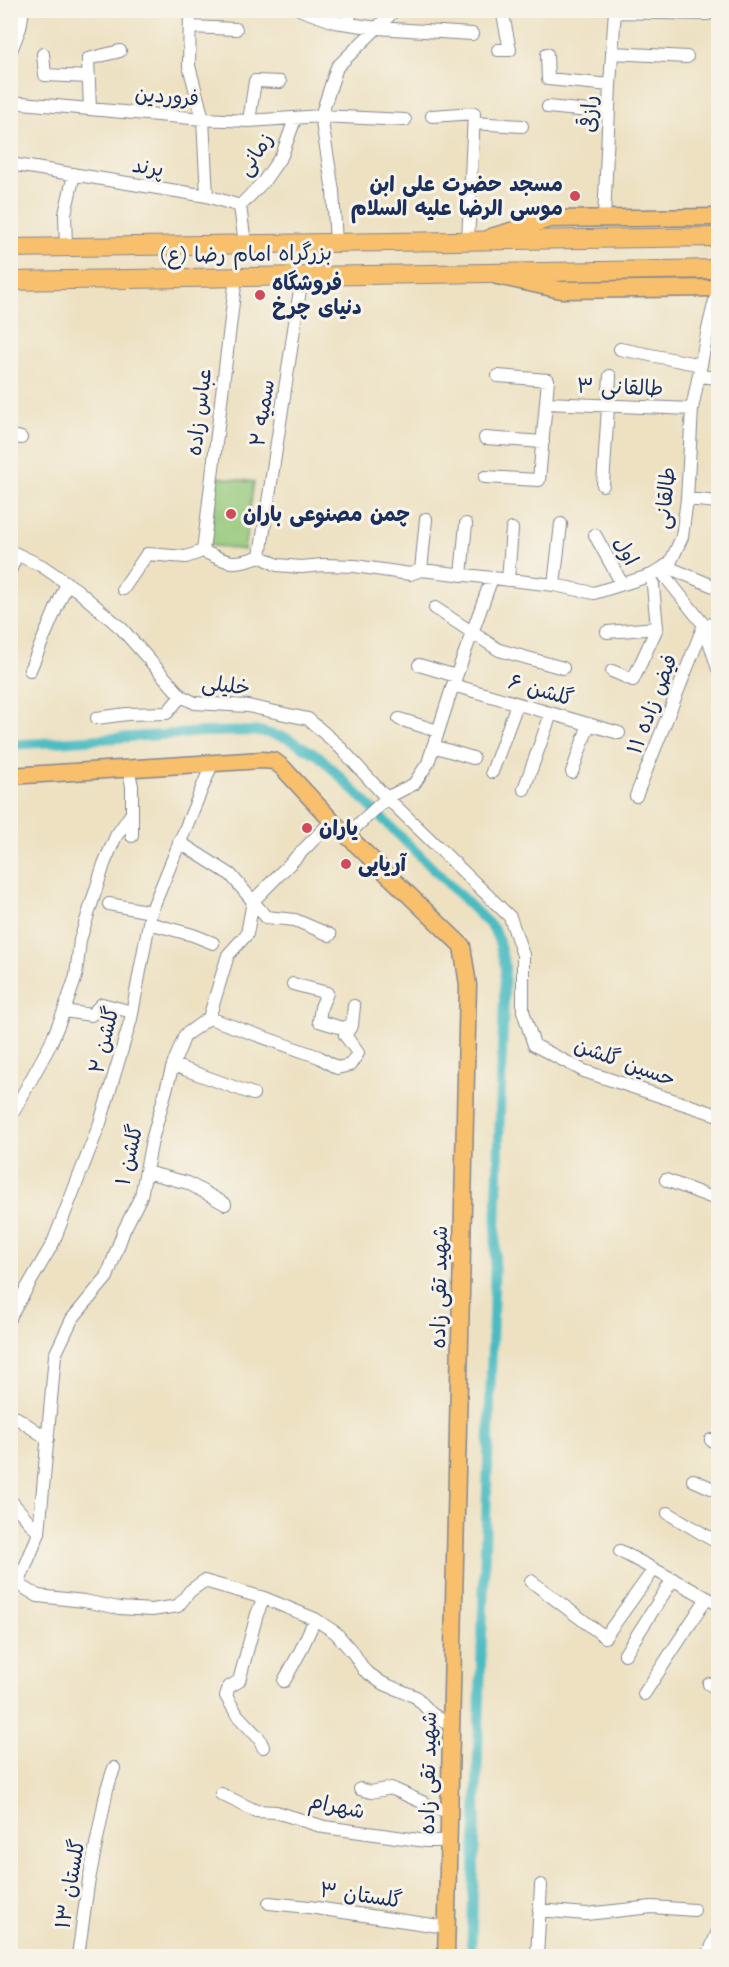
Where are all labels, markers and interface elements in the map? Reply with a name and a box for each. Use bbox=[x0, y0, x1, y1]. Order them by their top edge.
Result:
street label: فروردین bbox=[134, 81, 200, 111]
street label: رازقی bbox=[575, 95, 602, 133]
street label: زمانی bbox=[232, 128, 279, 181]
street label: پرند bbox=[130, 153, 166, 182]
place label: مسجد حضرت علی ابن موسی الرضا علیه السلام bbox=[351, 172, 563, 224]
marker: مسجد حضرت علی ابن موسی الرضا علیه السلام bbox=[568, 189, 582, 203]
street label: بزرگراه امام رضا (ع) bbox=[160, 241, 332, 271]
place label: فروشگاه دنیای چرخ bbox=[272, 270, 362, 320]
marker: فروشگاه دنیای چرخ bbox=[253, 288, 267, 302]
street label: عباس زاده bbox=[182, 367, 217, 457]
street label: طالقانی ۳ bbox=[576, 373, 664, 403]
street label: سمیه ۲ bbox=[245, 378, 279, 448]
street label: طالقانی bbox=[650, 466, 682, 530]
place label: چمن مصنوعی باران bbox=[243, 502, 410, 528]
marker: چمن مصنوعی باران bbox=[224, 507, 238, 521]
street label: اول bbox=[609, 533, 643, 569]
street label: فیض زاده ۱۱ bbox=[622, 651, 682, 757]
street label: گلشن ۶ bbox=[506, 669, 576, 711]
street label: خلیلی bbox=[200, 670, 252, 702]
place label: یاران bbox=[319, 816, 358, 841]
marker: یاران bbox=[300, 821, 314, 835]
place label: آریایی bbox=[358, 852, 408, 877]
marker: آریایی bbox=[339, 857, 353, 871]
street label: گلشن ۲ bbox=[84, 1004, 124, 1076]
street label: حسین گلشن bbox=[571, 1033, 679, 1091]
street label: گلشن ۱ bbox=[110, 1122, 148, 1188]
street label: شهید تقی زاده bbox=[426, 1225, 454, 1349]
street label: شهید تقی زاده bbox=[415, 1711, 443, 1835]
street label: شهرام bbox=[306, 1788, 367, 1828]
street label: گلستان ۱۳ bbox=[50, 1837, 90, 1931]
street label: گلستان ۳ bbox=[318, 1877, 404, 1913]

